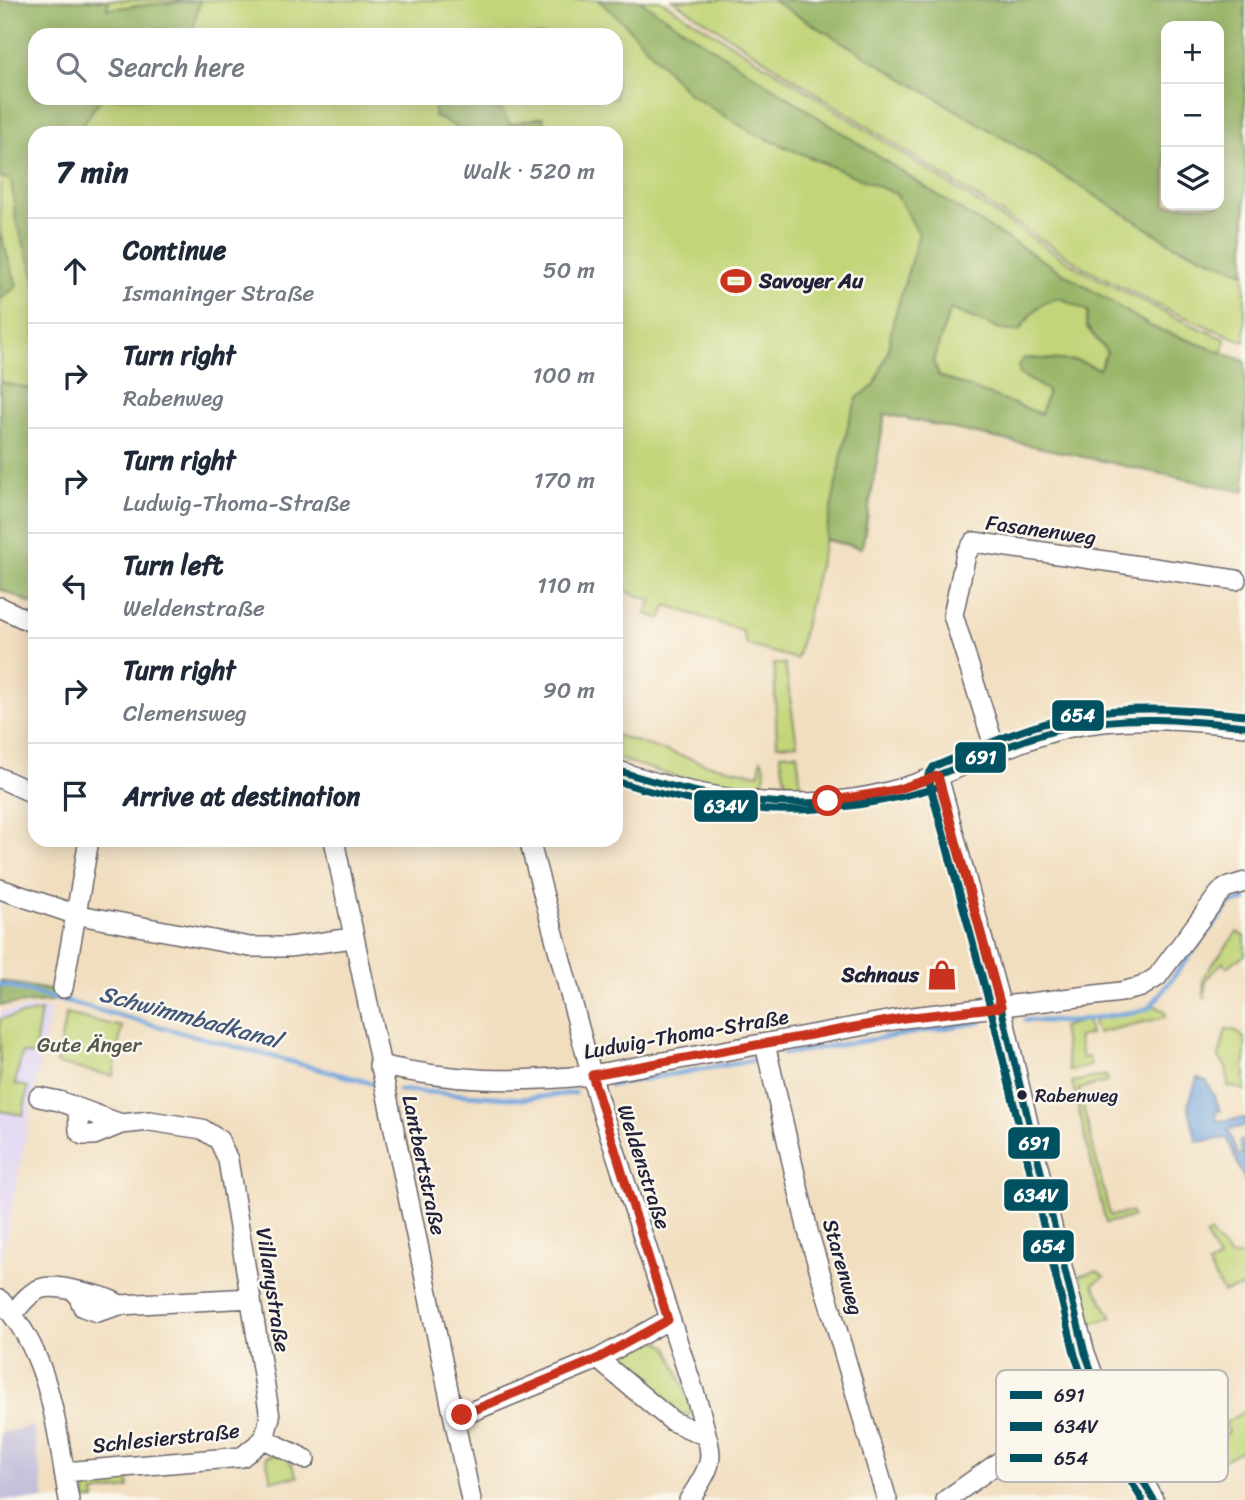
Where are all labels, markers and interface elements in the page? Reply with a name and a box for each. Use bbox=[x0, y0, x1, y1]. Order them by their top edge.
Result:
map controls bbox=[1161, 21, 1224, 210]
button: + bbox=[1161, 21, 1224, 84]
search box bbox=[28, 28, 623, 105]
text: Search here bbox=[108, 44, 245, 90]
icon: search bbox=[52, 48, 90, 86]
button: − bbox=[1161, 84, 1224, 147]
text: 7 min bbox=[56, 145, 128, 199]
button: layers bbox=[1161, 147, 1224, 210]
text: Walk · 520 m bbox=[463, 151, 595, 192]
text: Continue bbox=[123, 227, 226, 273]
text: 50 m bbox=[543, 250, 595, 291]
icon: ahead bbox=[56, 252, 94, 290]
place label: Savoyer Au bbox=[758, 262, 864, 300]
sports icon: Savoyer Au bbox=[719, 264, 753, 298]
text: Ismaninger Straße bbox=[123, 273, 314, 314]
text: Turn right bbox=[123, 332, 236, 378]
text: 100 m bbox=[532, 355, 595, 396]
icon: right bbox=[56, 357, 94, 395]
text: Rabenweg bbox=[123, 378, 224, 419]
text: Turn right bbox=[123, 437, 236, 483]
text: 170 m bbox=[534, 460, 595, 501]
icon: right bbox=[56, 462, 94, 500]
text: Ludwig-Thoma-Straße bbox=[123, 483, 350, 524]
street label: Fasanenweg bbox=[983, 503, 1099, 557]
text: Turn left bbox=[123, 542, 223, 588]
text: 110 m bbox=[537, 565, 595, 606]
icon: left bbox=[56, 567, 94, 605]
text: Weldenstraße bbox=[123, 588, 265, 629]
text: Turn right bbox=[123, 647, 236, 693]
text: 90 m bbox=[543, 670, 595, 711]
icon: right bbox=[56, 672, 94, 710]
text: Clemensweg bbox=[123, 693, 247, 734]
line badge: 654 bbox=[1051, 699, 1105, 732]
text: 654 bbox=[1060, 699, 1095, 732]
line badge: 691 bbox=[954, 741, 1007, 774]
text: 691 bbox=[965, 741, 996, 774]
text: Arrive at destination bbox=[123, 773, 360, 819]
icon: arrive bbox=[56, 777, 94, 815]
route start bbox=[812, 785, 843, 816]
line badge: 634V bbox=[693, 789, 759, 823]
text: 634V bbox=[703, 790, 749, 823]
place label: Schnaus bbox=[840, 956, 920, 994]
shop icon: Schnaus bbox=[925, 958, 959, 992]
water label: Schwimmbadkanal bbox=[95, 973, 290, 1062]
street label: Ludwig-Thoma-Straße bbox=[580, 997, 792, 1071]
park label: Gute Änger bbox=[37, 1026, 142, 1064]
place label: Rabenweg bbox=[1035, 1079, 1119, 1112]
marker: Rabenweg bbox=[1015, 1088, 1029, 1102]
street label: Lantbertstraße bbox=[391, 1091, 457, 1239]
street label: Weldenstraße bbox=[606, 1100, 682, 1235]
line badge: 691 bbox=[1007, 1126, 1061, 1160]
text: 691 bbox=[1018, 1127, 1049, 1160]
line badge: 634V bbox=[1003, 1178, 1069, 1212]
text: 634V bbox=[1013, 1179, 1059, 1212]
street label: Starenweg bbox=[811, 1214, 875, 1320]
street label: Villanystraße bbox=[244, 1225, 302, 1355]
line badge: 654 bbox=[1022, 1229, 1075, 1263]
text: 654 bbox=[1030, 1230, 1065, 1263]
legend bbox=[996, 1370, 1228, 1482]
text: 691 bbox=[1054, 1379, 1085, 1412]
route end bbox=[446, 1399, 477, 1430]
text: 634V bbox=[1054, 1410, 1099, 1443]
street label: Schlesierstraße bbox=[90, 1411, 242, 1465]
text: 654 bbox=[1054, 1442, 1088, 1475]

